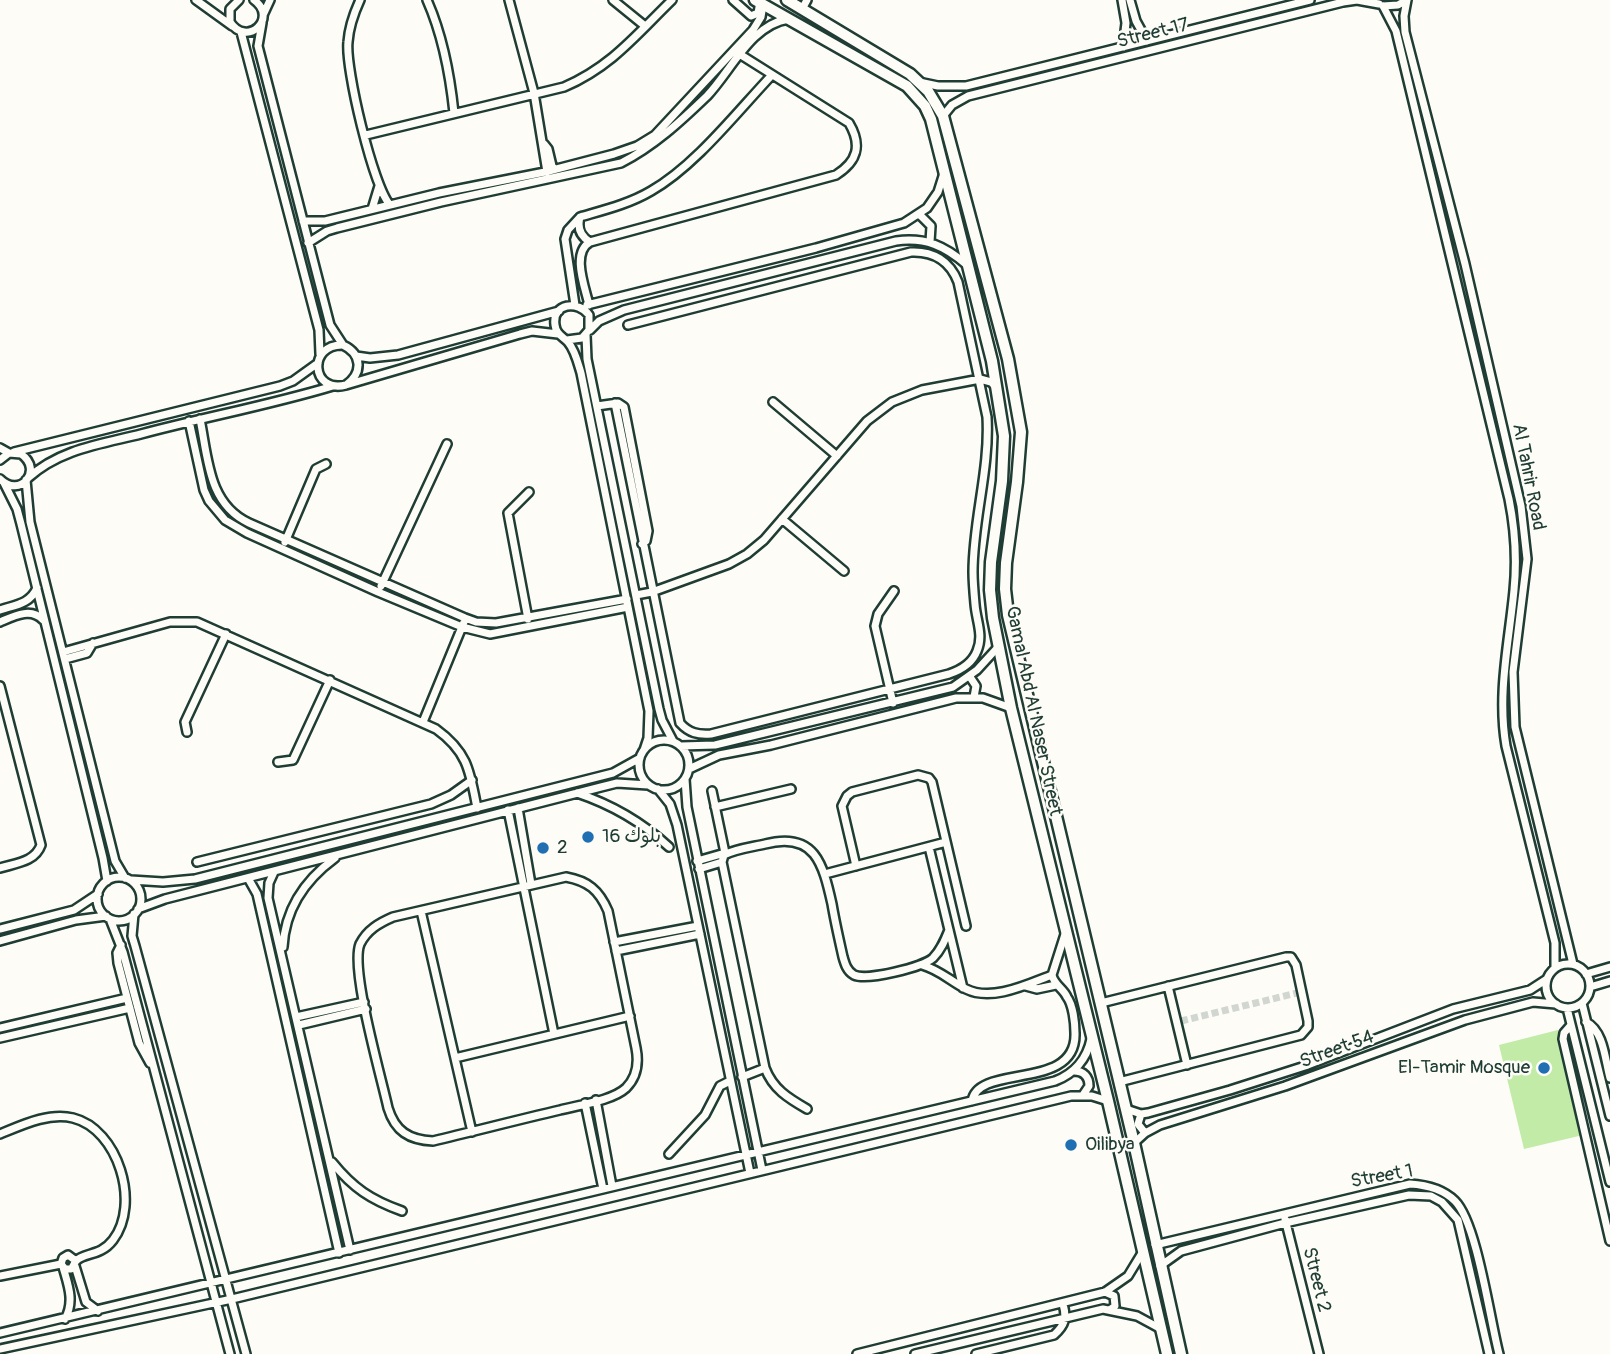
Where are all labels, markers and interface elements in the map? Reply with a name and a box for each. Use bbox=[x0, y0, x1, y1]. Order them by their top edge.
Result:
street label: Street 17 bbox=[1115, 14, 1191, 54]
street label: Al Tahrir Road bbox=[1506, 422, 1550, 532]
street label: Gamal Abd Al Naser Street bbox=[1000, 604, 1066, 818]
place label: بلوك 16 bbox=[602, 826, 661, 848]
marker: بلوك 16 bbox=[580, 829, 596, 845]
place label: 2 bbox=[557, 837, 568, 859]
marker: 2 bbox=[535, 840, 551, 856]
street label: Street 54 bbox=[1297, 1026, 1377, 1074]
place label: El-Tamir Mosque bbox=[1398, 1057, 1530, 1079]
marker: El-Tamir Mosque bbox=[1536, 1060, 1552, 1076]
place label: Oilibya bbox=[1085, 1134, 1135, 1156]
marker: Oilibya bbox=[1063, 1137, 1079, 1153]
street label: Street 1 bbox=[1349, 1160, 1415, 1194]
street label: Street 2 bbox=[1297, 1245, 1335, 1315]

